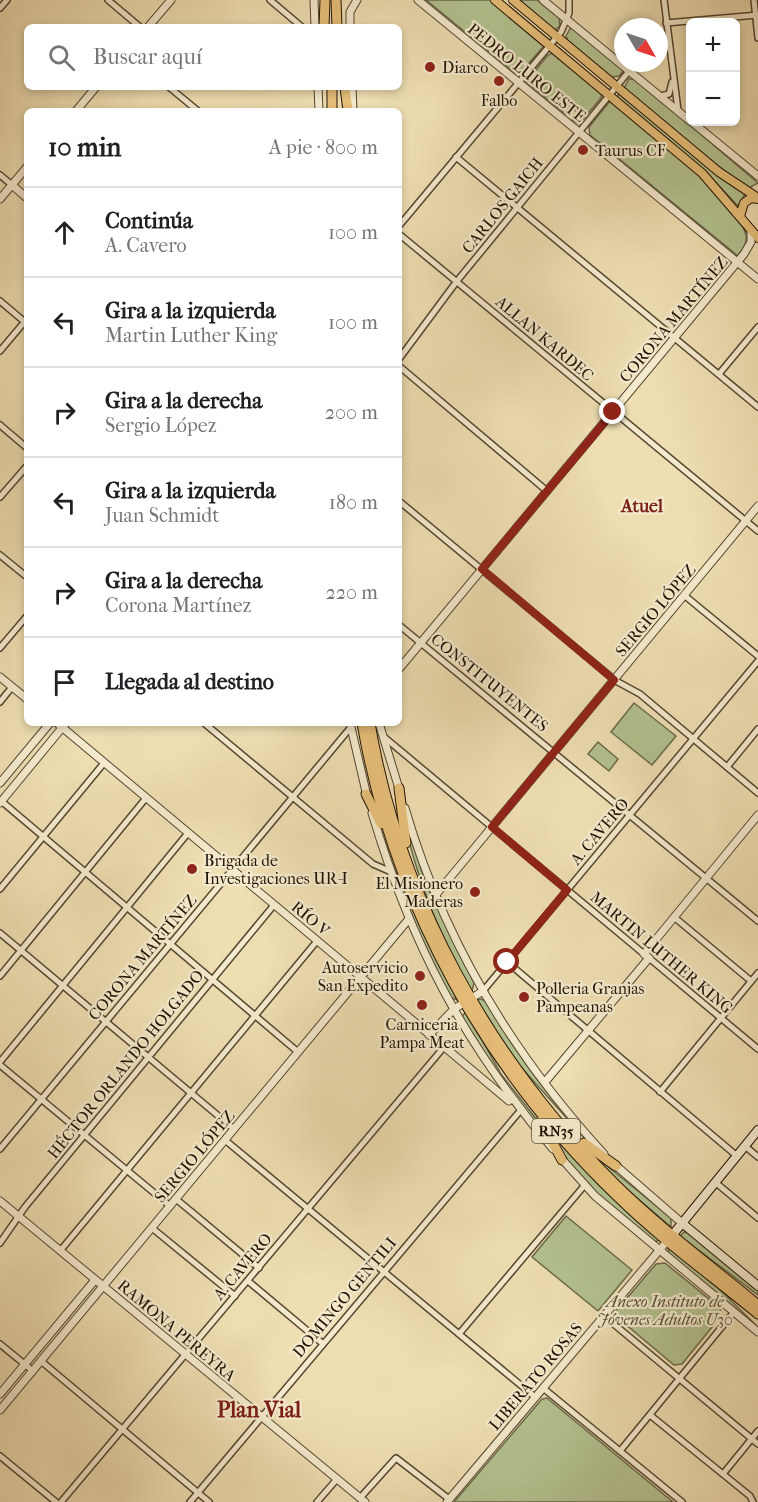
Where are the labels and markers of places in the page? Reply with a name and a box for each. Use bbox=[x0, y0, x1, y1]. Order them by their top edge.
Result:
place label: Diarco bbox=[442, 58, 488, 77]
marker: Diarco bbox=[423, 60, 437, 74]
marker: Falbo bbox=[492, 74, 506, 88]
place label: Falbo bbox=[481, 91, 517, 110]
place label: Taurus CF bbox=[595, 141, 666, 160]
marker: Taurus CF bbox=[576, 143, 590, 157]
place label: Brigada de Investigaciones UR-I bbox=[204, 851, 348, 888]
marker: Brigada de Investigaciones UR-I bbox=[185, 862, 199, 876]
place label: El Misionero Maderas bbox=[376, 874, 463, 911]
marker: El Misionero Maderas bbox=[468, 885, 482, 899]
place label: Autoservicio San Expedito bbox=[318, 958, 408, 995]
marker: Autoservicio San Expedito bbox=[413, 969, 427, 983]
place label: Polleria Granjas Pampeanas bbox=[536, 979, 645, 1016]
marker: Polleria Granjas Pampeanas bbox=[517, 990, 531, 1004]
marker: Carniceria Pampa Meat bbox=[415, 998, 429, 1012]
place label: Carniceria Pampa Meat bbox=[379, 1015, 465, 1052]

